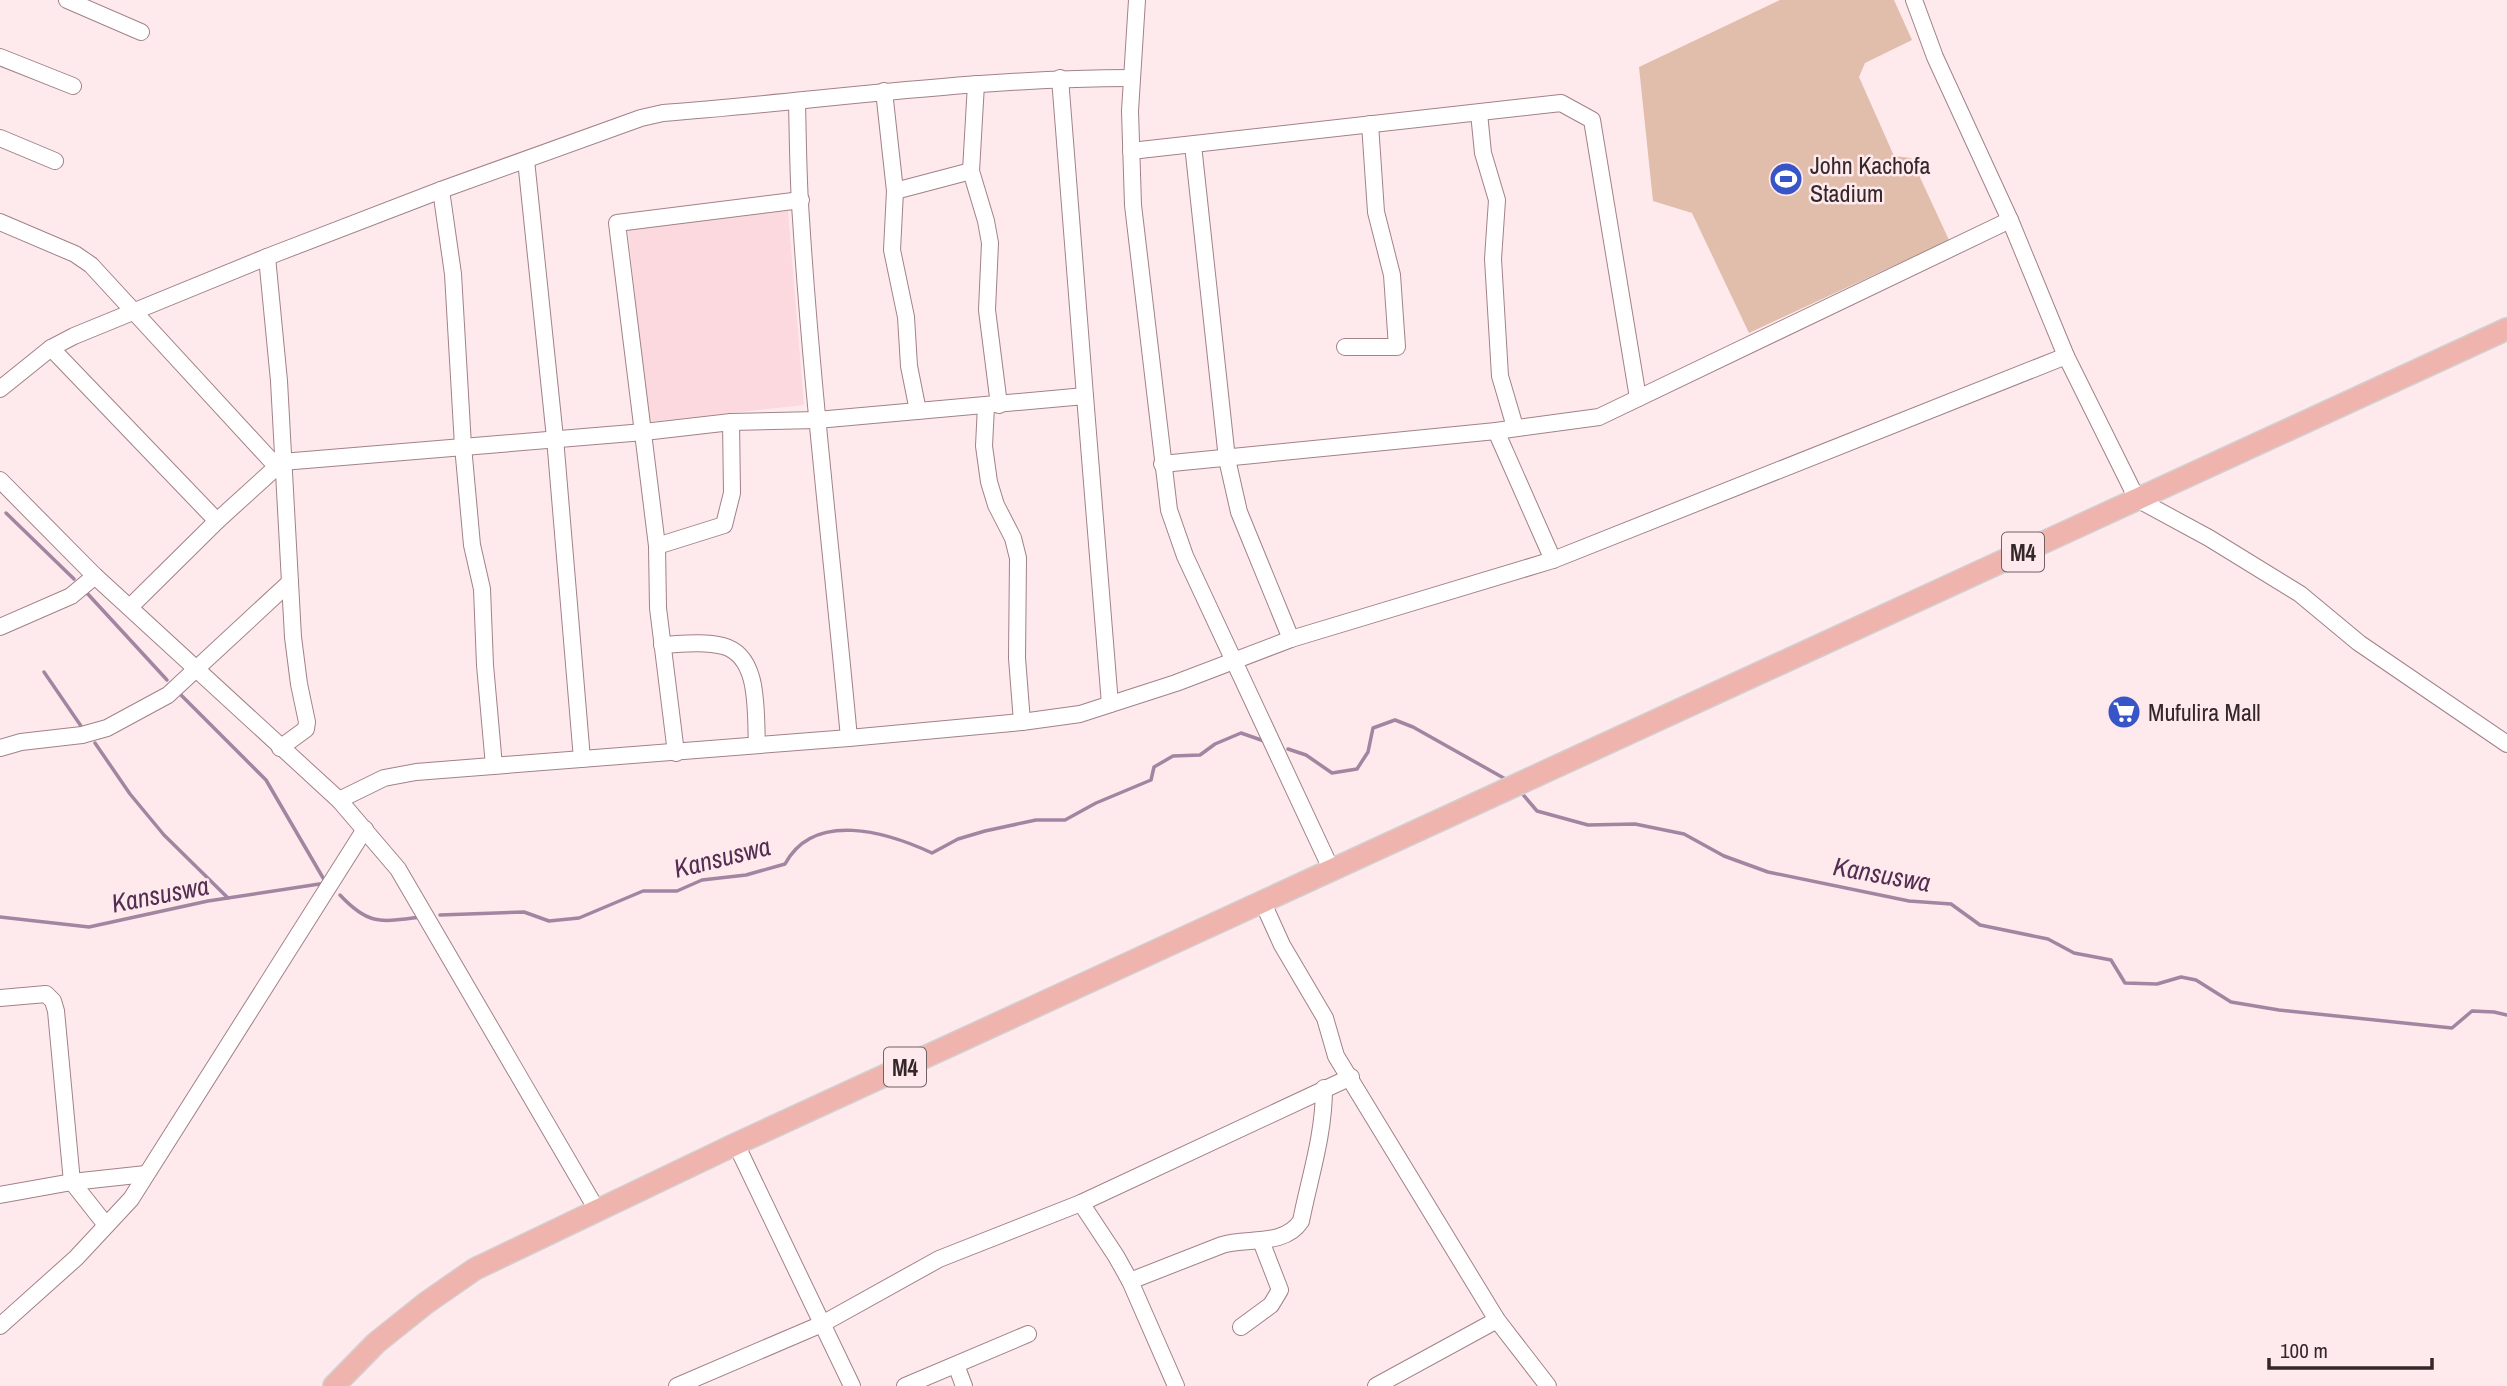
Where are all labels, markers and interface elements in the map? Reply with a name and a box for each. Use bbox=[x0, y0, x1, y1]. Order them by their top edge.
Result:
place label: John Kachofa Stadium bbox=[1810, 149, 1930, 209]
sports icon: John Kachofa Stadium bbox=[1767, 160, 1805, 198]
road number: M4 bbox=[2002, 532, 2044, 572]
supermarket icon: Mufulira Mall bbox=[2105, 693, 2143, 731]
place label: Mufulira Mall bbox=[2148, 696, 2261, 728]
water label: Kansuswa bbox=[670, 828, 774, 886]
water label: Kansuswa bbox=[1831, 848, 1934, 900]
water label: Kansuswa bbox=[108, 867, 212, 921]
road number: M4 bbox=[884, 1048, 926, 1086]
scale bar bbox=[2269, 1326, 2432, 1370]
text: 100 m bbox=[2280, 1336, 2328, 1365]

